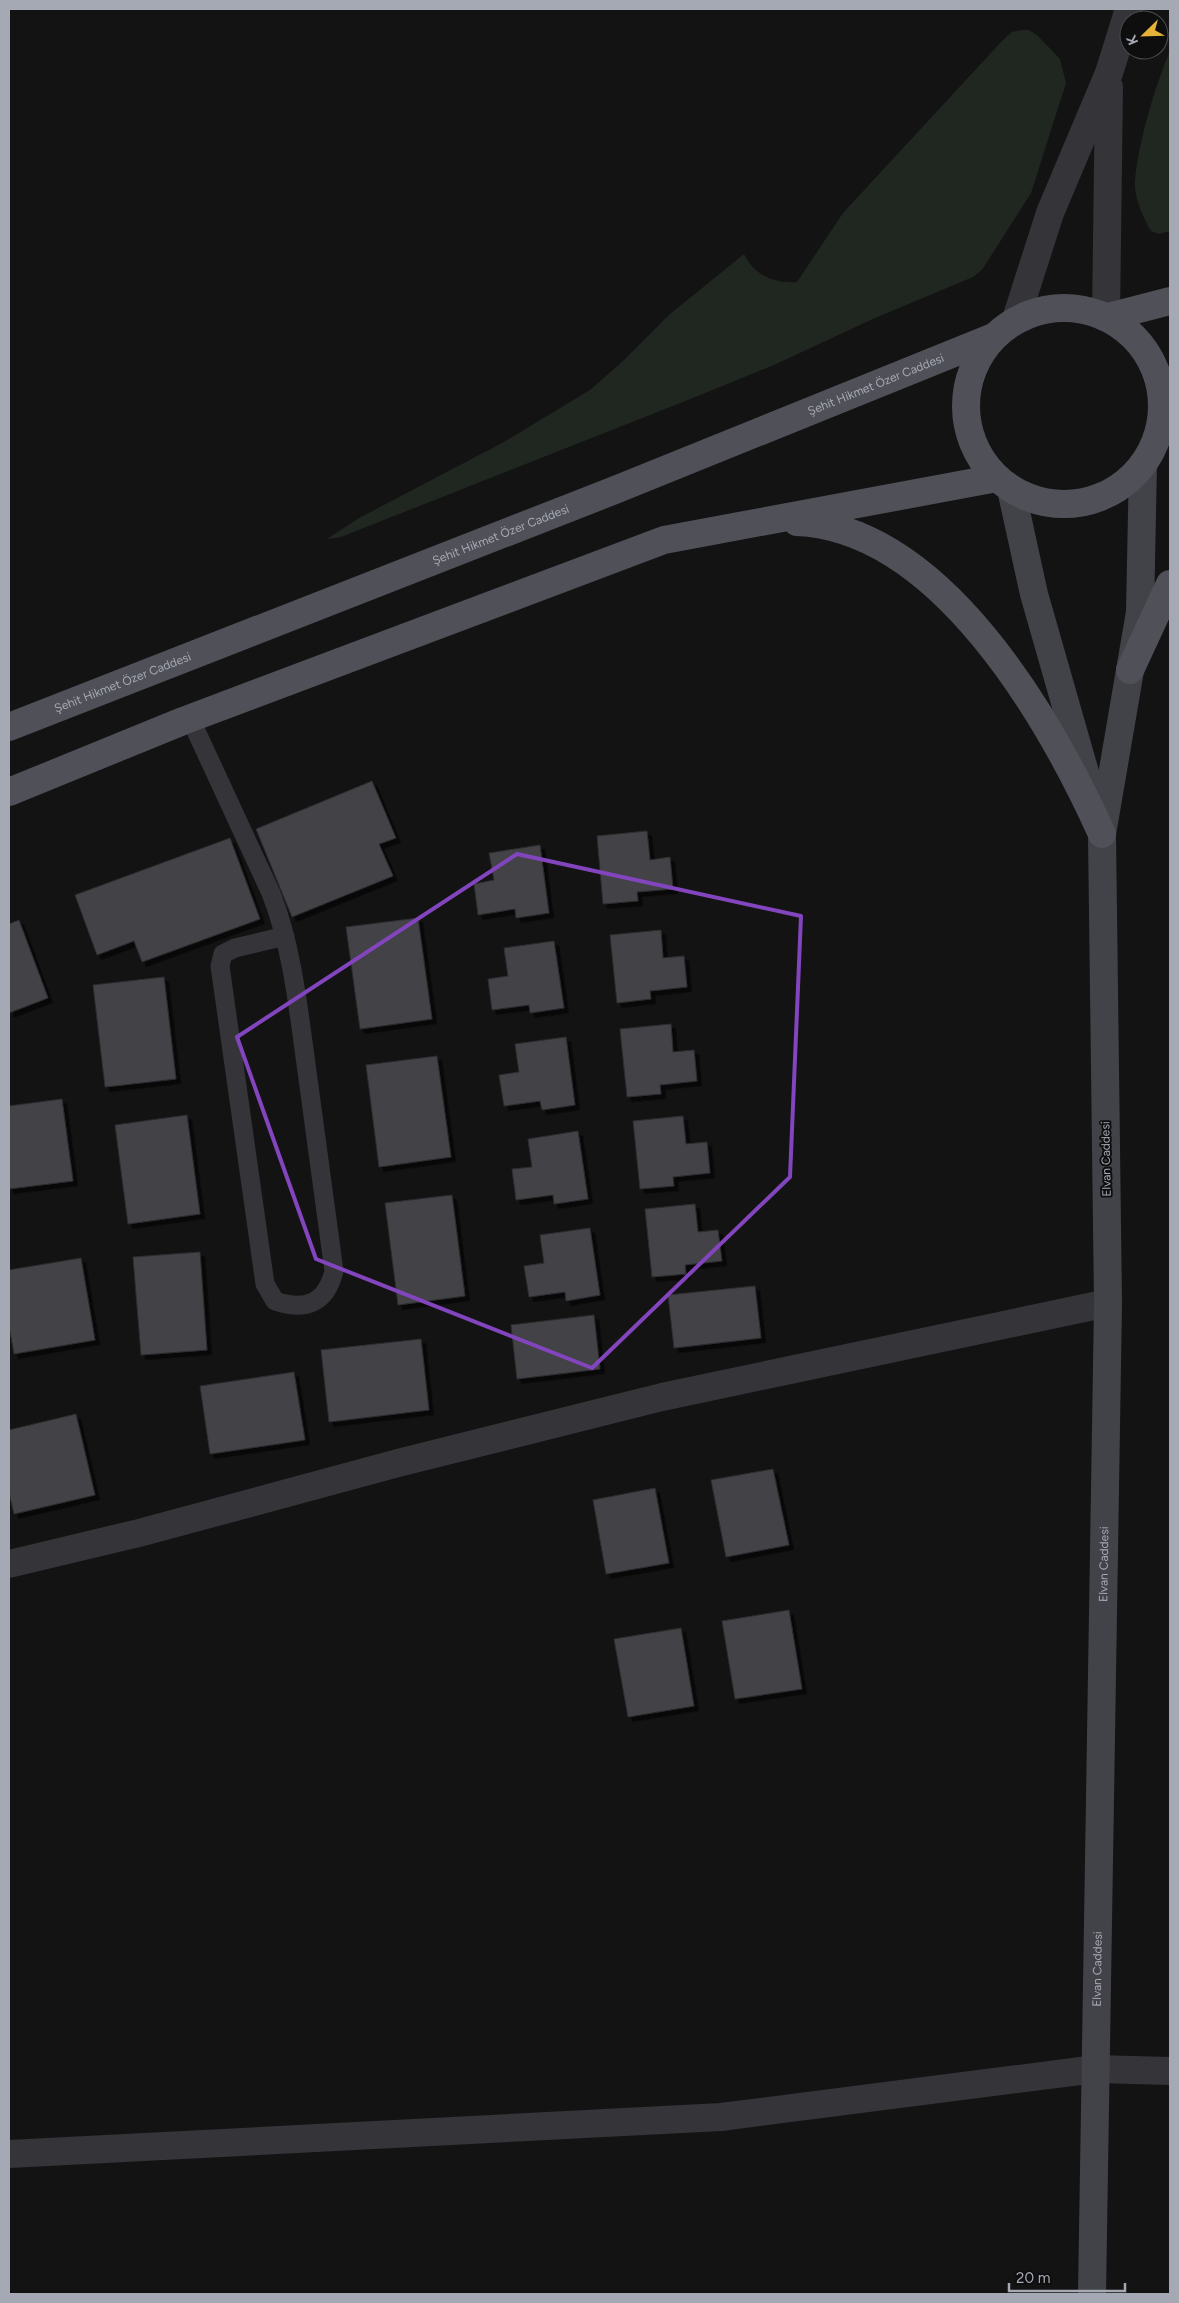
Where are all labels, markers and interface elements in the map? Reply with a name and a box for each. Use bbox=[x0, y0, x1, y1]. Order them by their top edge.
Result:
north arrow bbox=[1119, 10, 1169, 60]
text: K bbox=[1123, 32, 1142, 47]
street label: Şehit Hikmet Özer Caddesi bbox=[806, 351, 946, 418]
street label: Şehit Hikmet Özer Caddesi bbox=[430, 502, 571, 568]
street label: Şehit Hikmet Özer Caddesi bbox=[52, 650, 193, 716]
street label: Elvan Caddesi bbox=[1098, 1121, 1114, 1197]
street label: Elvan Caddesi bbox=[1096, 1526, 1111, 1602]
street label: Elvan Caddesi bbox=[1090, 1931, 1105, 2007]
scale bar bbox=[1009, 2260, 1125, 2292]
text: 20 m bbox=[1016, 2269, 1050, 2287]

